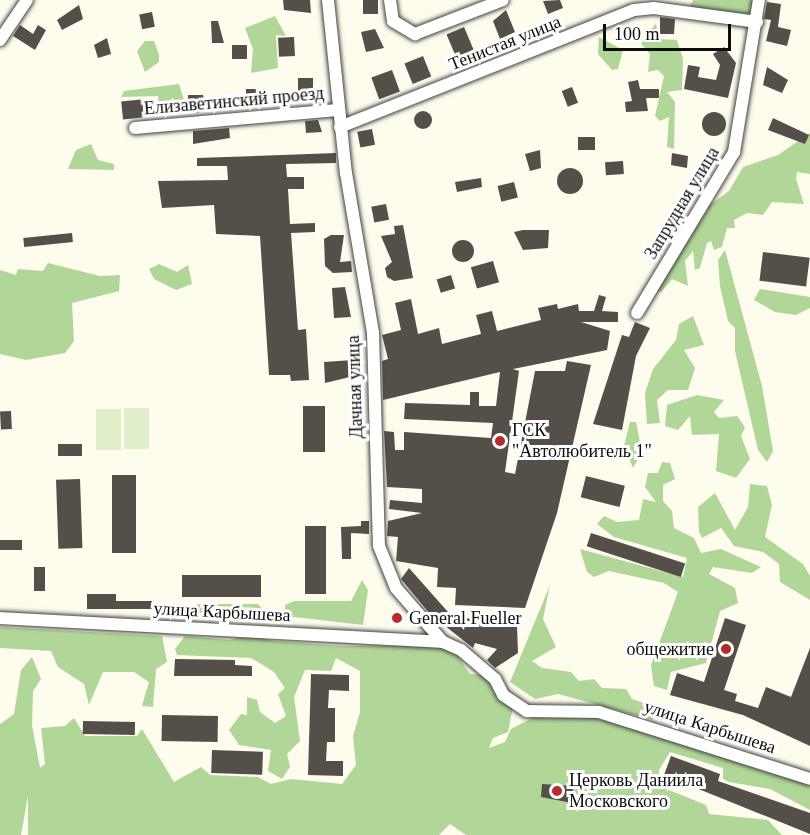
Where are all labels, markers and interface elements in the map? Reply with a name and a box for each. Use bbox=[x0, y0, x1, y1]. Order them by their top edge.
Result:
street label: Тенистая улица bbox=[446, 11, 564, 75]
scale bar bbox=[606, 12, 734, 50]
text: 100 m bbox=[614, 24, 660, 44]
street label: Елизаветинский проезд bbox=[143, 82, 325, 120]
street label: Запрудная улица bbox=[640, 143, 724, 263]
street label: Дачная улица bbox=[342, 335, 368, 439]
place label: ГСК "Автолюбитель 1" bbox=[512, 420, 652, 462]
marker: ГСК "Автолюбитель 1" bbox=[493, 434, 507, 448]
street label: улица Карбышева bbox=[153, 598, 291, 626]
place label: General Fueller bbox=[409, 607, 521, 629]
marker: General Fueller bbox=[390, 611, 404, 625]
place label: общежитие bbox=[626, 638, 714, 660]
marker: общежитие bbox=[719, 642, 733, 656]
street label: улица Карбышева bbox=[641, 696, 779, 758]
place label: Церковь Даниила Московского bbox=[569, 770, 703, 812]
marker: Церковь Даниила Московского bbox=[550, 784, 564, 798]

